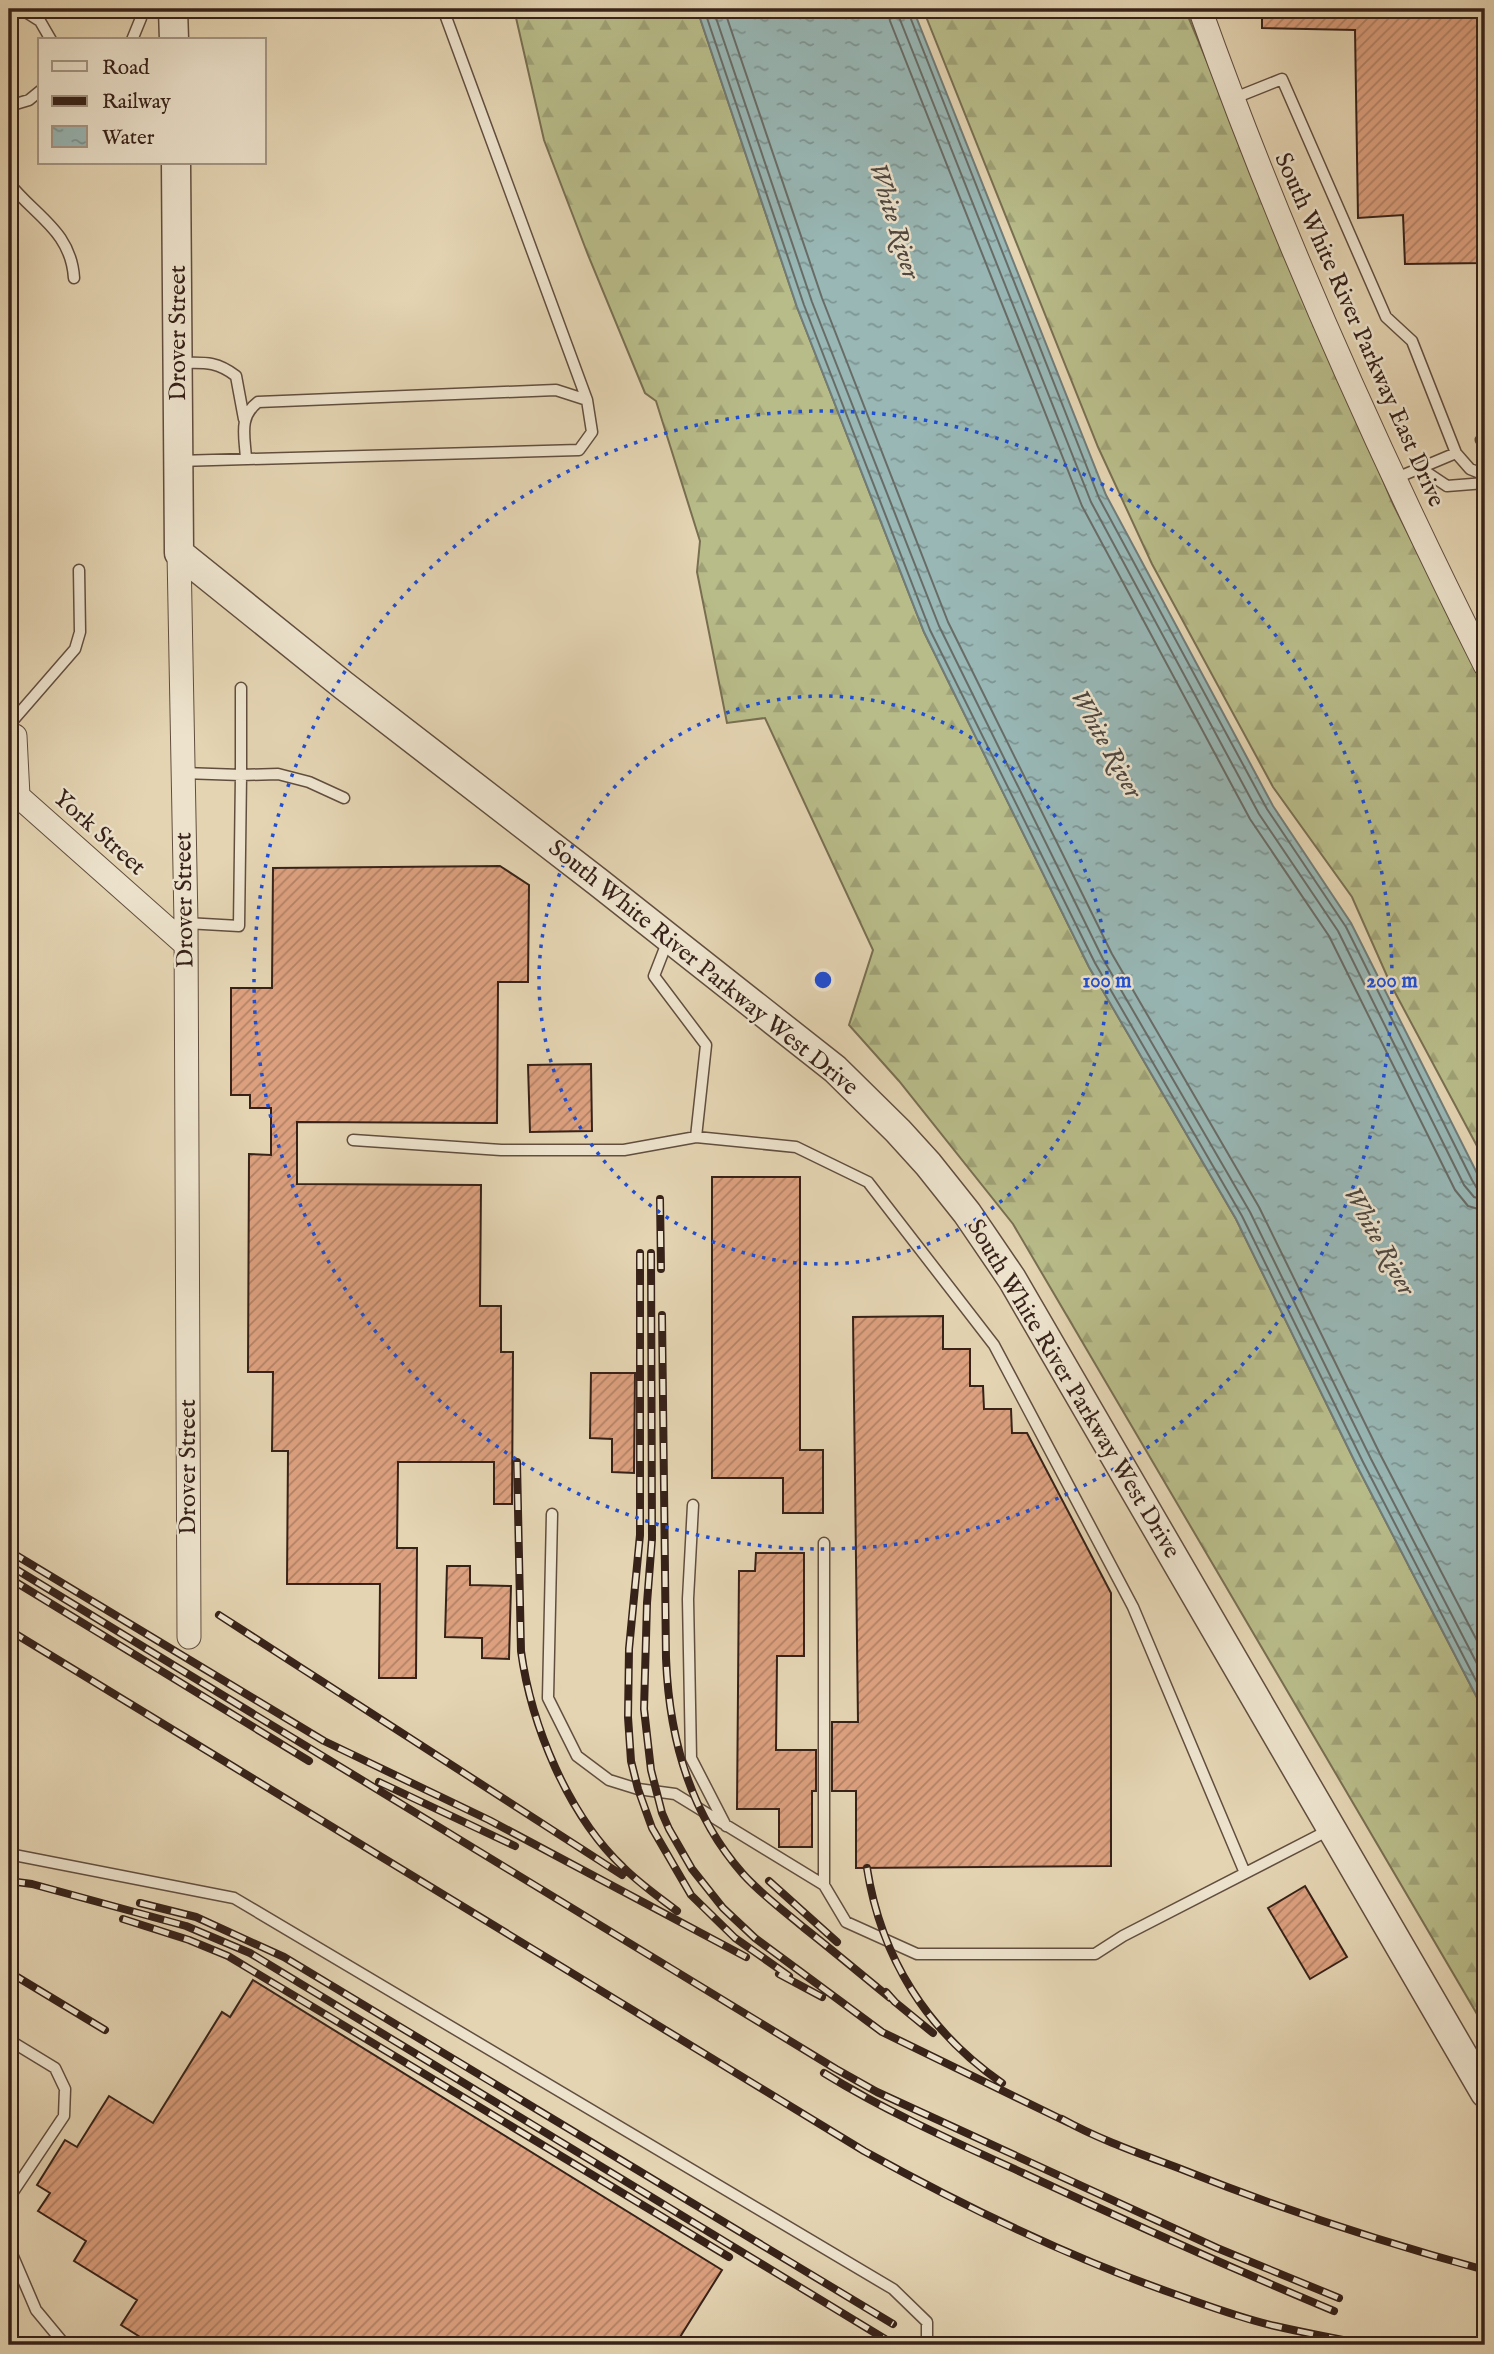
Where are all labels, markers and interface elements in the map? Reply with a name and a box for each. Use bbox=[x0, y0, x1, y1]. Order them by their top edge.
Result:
legend bbox=[38, 38, 266, 164]
text: Road bbox=[102, 55, 150, 82]
text: Railway bbox=[102, 89, 172, 116]
text: Water bbox=[102, 125, 155, 152]
street label: South White River Parkway East Drive bbox=[1267, 148, 1451, 512]
water label: White River bbox=[861, 159, 928, 284]
street label: Drover Street bbox=[163, 265, 194, 401]
water label: White River bbox=[1062, 684, 1150, 805]
street label: York Street bbox=[46, 783, 152, 883]
street label: Drover Street bbox=[168, 832, 202, 968]
street label: South White River Parkway West Drive bbox=[542, 833, 864, 1103]
centre of rings bbox=[811, 968, 835, 992]
text: 100 m bbox=[1082, 968, 1132, 995]
text: 200 m bbox=[1366, 968, 1418, 995]
water label: White River bbox=[1335, 1181, 1423, 1302]
street label: South White River Parkway West Drive bbox=[959, 1214, 1187, 1564]
street label: Drover Street bbox=[173, 1399, 204, 1535]

